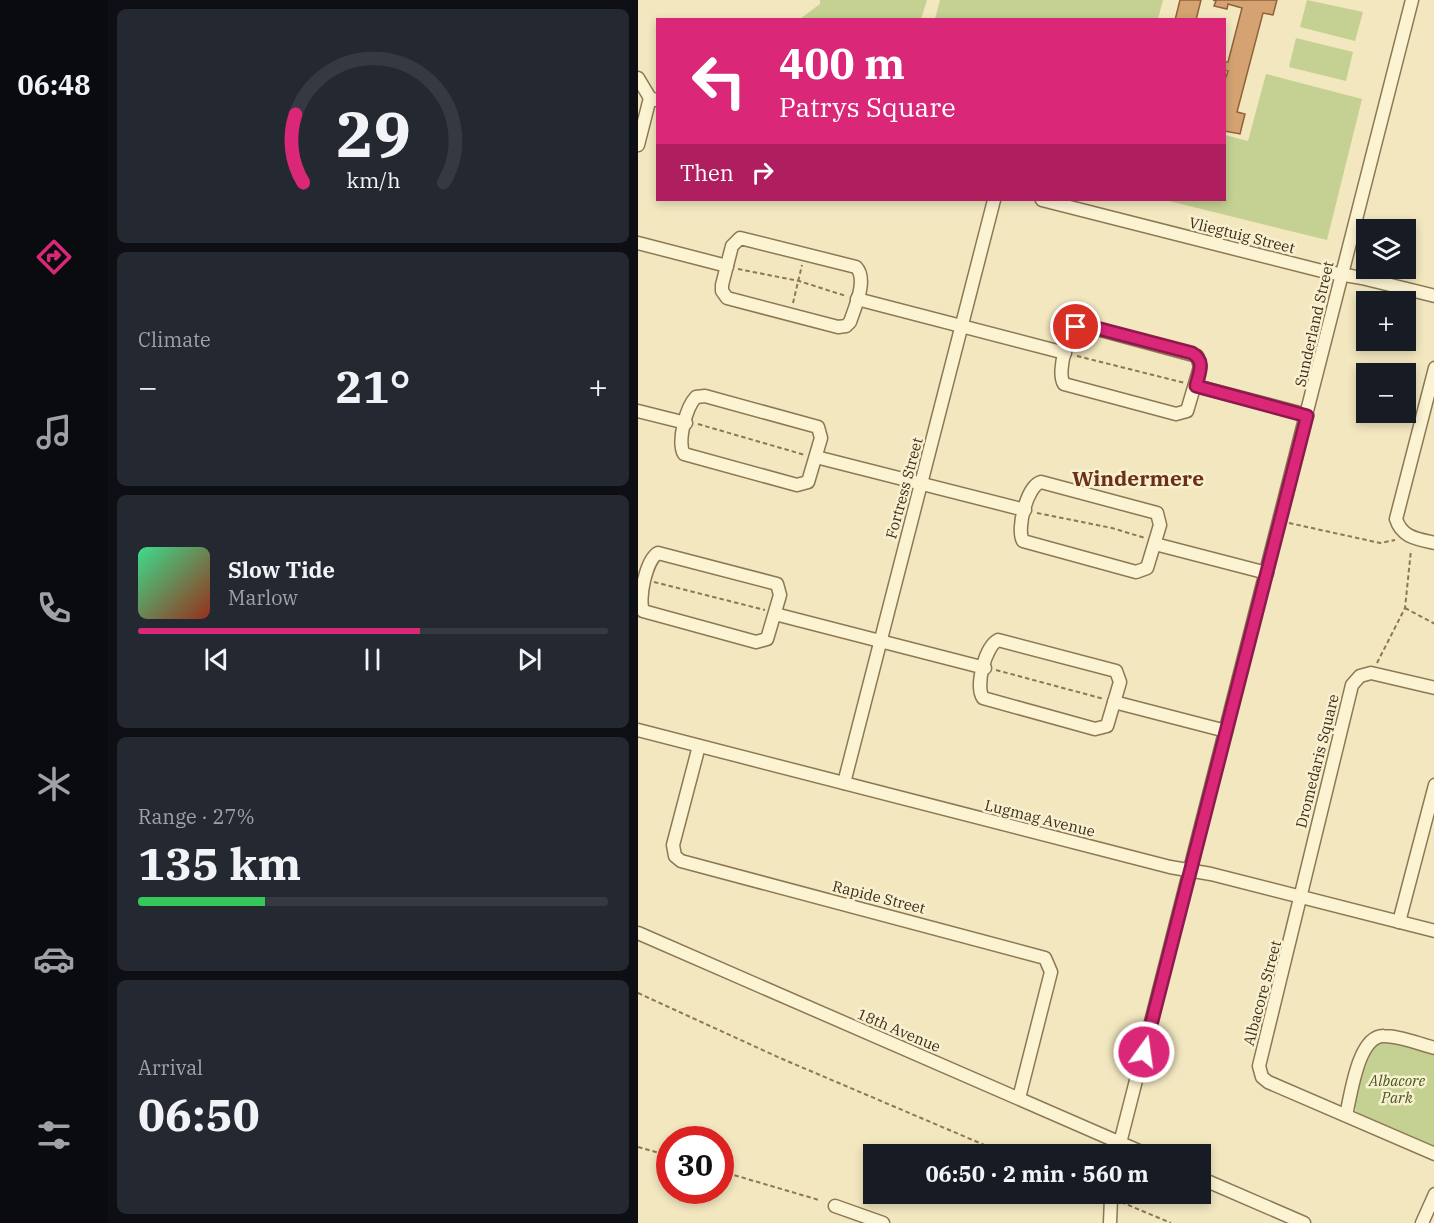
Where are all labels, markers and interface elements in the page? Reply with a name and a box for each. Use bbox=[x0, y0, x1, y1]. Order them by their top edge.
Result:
text: 400 m bbox=[779, 36, 905, 91]
icon: left bbox=[680, 42, 758, 120]
text: 06:48 bbox=[18, 67, 90, 102]
text: Patrys Square bbox=[779, 89, 956, 124]
text: 29 bbox=[336, 93, 410, 174]
icon: right bbox=[746, 156, 779, 189]
text: Then bbox=[680, 158, 734, 187]
text: km/h bbox=[346, 166, 400, 194]
street label: Vliegtuig Street bbox=[1187, 213, 1297, 257]
map controls bbox=[1356, 219, 1416, 423]
button: layers bbox=[1356, 219, 1416, 279]
icon: directions bbox=[33, 236, 75, 278]
street label: Sunderland Street bbox=[1290, 259, 1338, 389]
button: + bbox=[1356, 291, 1416, 351]
pin bbox=[1050, 301, 1101, 352]
icon: arrive bbox=[1059, 310, 1092, 343]
text: Climate bbox=[138, 326, 211, 353]
text: 21° bbox=[335, 357, 411, 415]
button: − bbox=[1356, 363, 1416, 423]
text: − bbox=[138, 365, 158, 408]
text: + bbox=[588, 365, 608, 408]
icon: music bbox=[33, 411, 75, 453]
street label: Fortress Street bbox=[881, 435, 927, 541]
district label: Windermere bbox=[1072, 464, 1204, 492]
text: Slow Tide bbox=[228, 555, 335, 584]
text: Marlow bbox=[228, 584, 298, 611]
icon: phone bbox=[33, 587, 75, 629]
icon: previous bbox=[200, 643, 233, 676]
icon: pause bbox=[356, 643, 389, 676]
icon: next bbox=[513, 643, 546, 676]
street label: Dromedaris Square bbox=[1291, 692, 1343, 830]
icon: climate bbox=[33, 763, 75, 805]
street label: Lugmag Avenue bbox=[983, 795, 1097, 841]
text: Range · 27% bbox=[138, 803, 255, 830]
text: 135 km bbox=[138, 834, 301, 892]
street label: Rapide Street bbox=[831, 876, 927, 918]
icon: car bbox=[33, 938, 75, 980]
street label: Albacore Street bbox=[1239, 938, 1285, 1048]
street label: 18th Avenue bbox=[854, 1004, 944, 1056]
position arrow bbox=[1112, 1020, 1176, 1084]
text: Arrival bbox=[138, 1054, 203, 1081]
park label: Albacore Park bbox=[1368, 1071, 1425, 1107]
text: 06:50 bbox=[138, 1085, 260, 1143]
icon: filters bbox=[33, 1114, 75, 1156]
speed limit sign: 30 bbox=[656, 1126, 734, 1204]
text: 06:50 · 2 min · 560 m bbox=[925, 1159, 1149, 1188]

